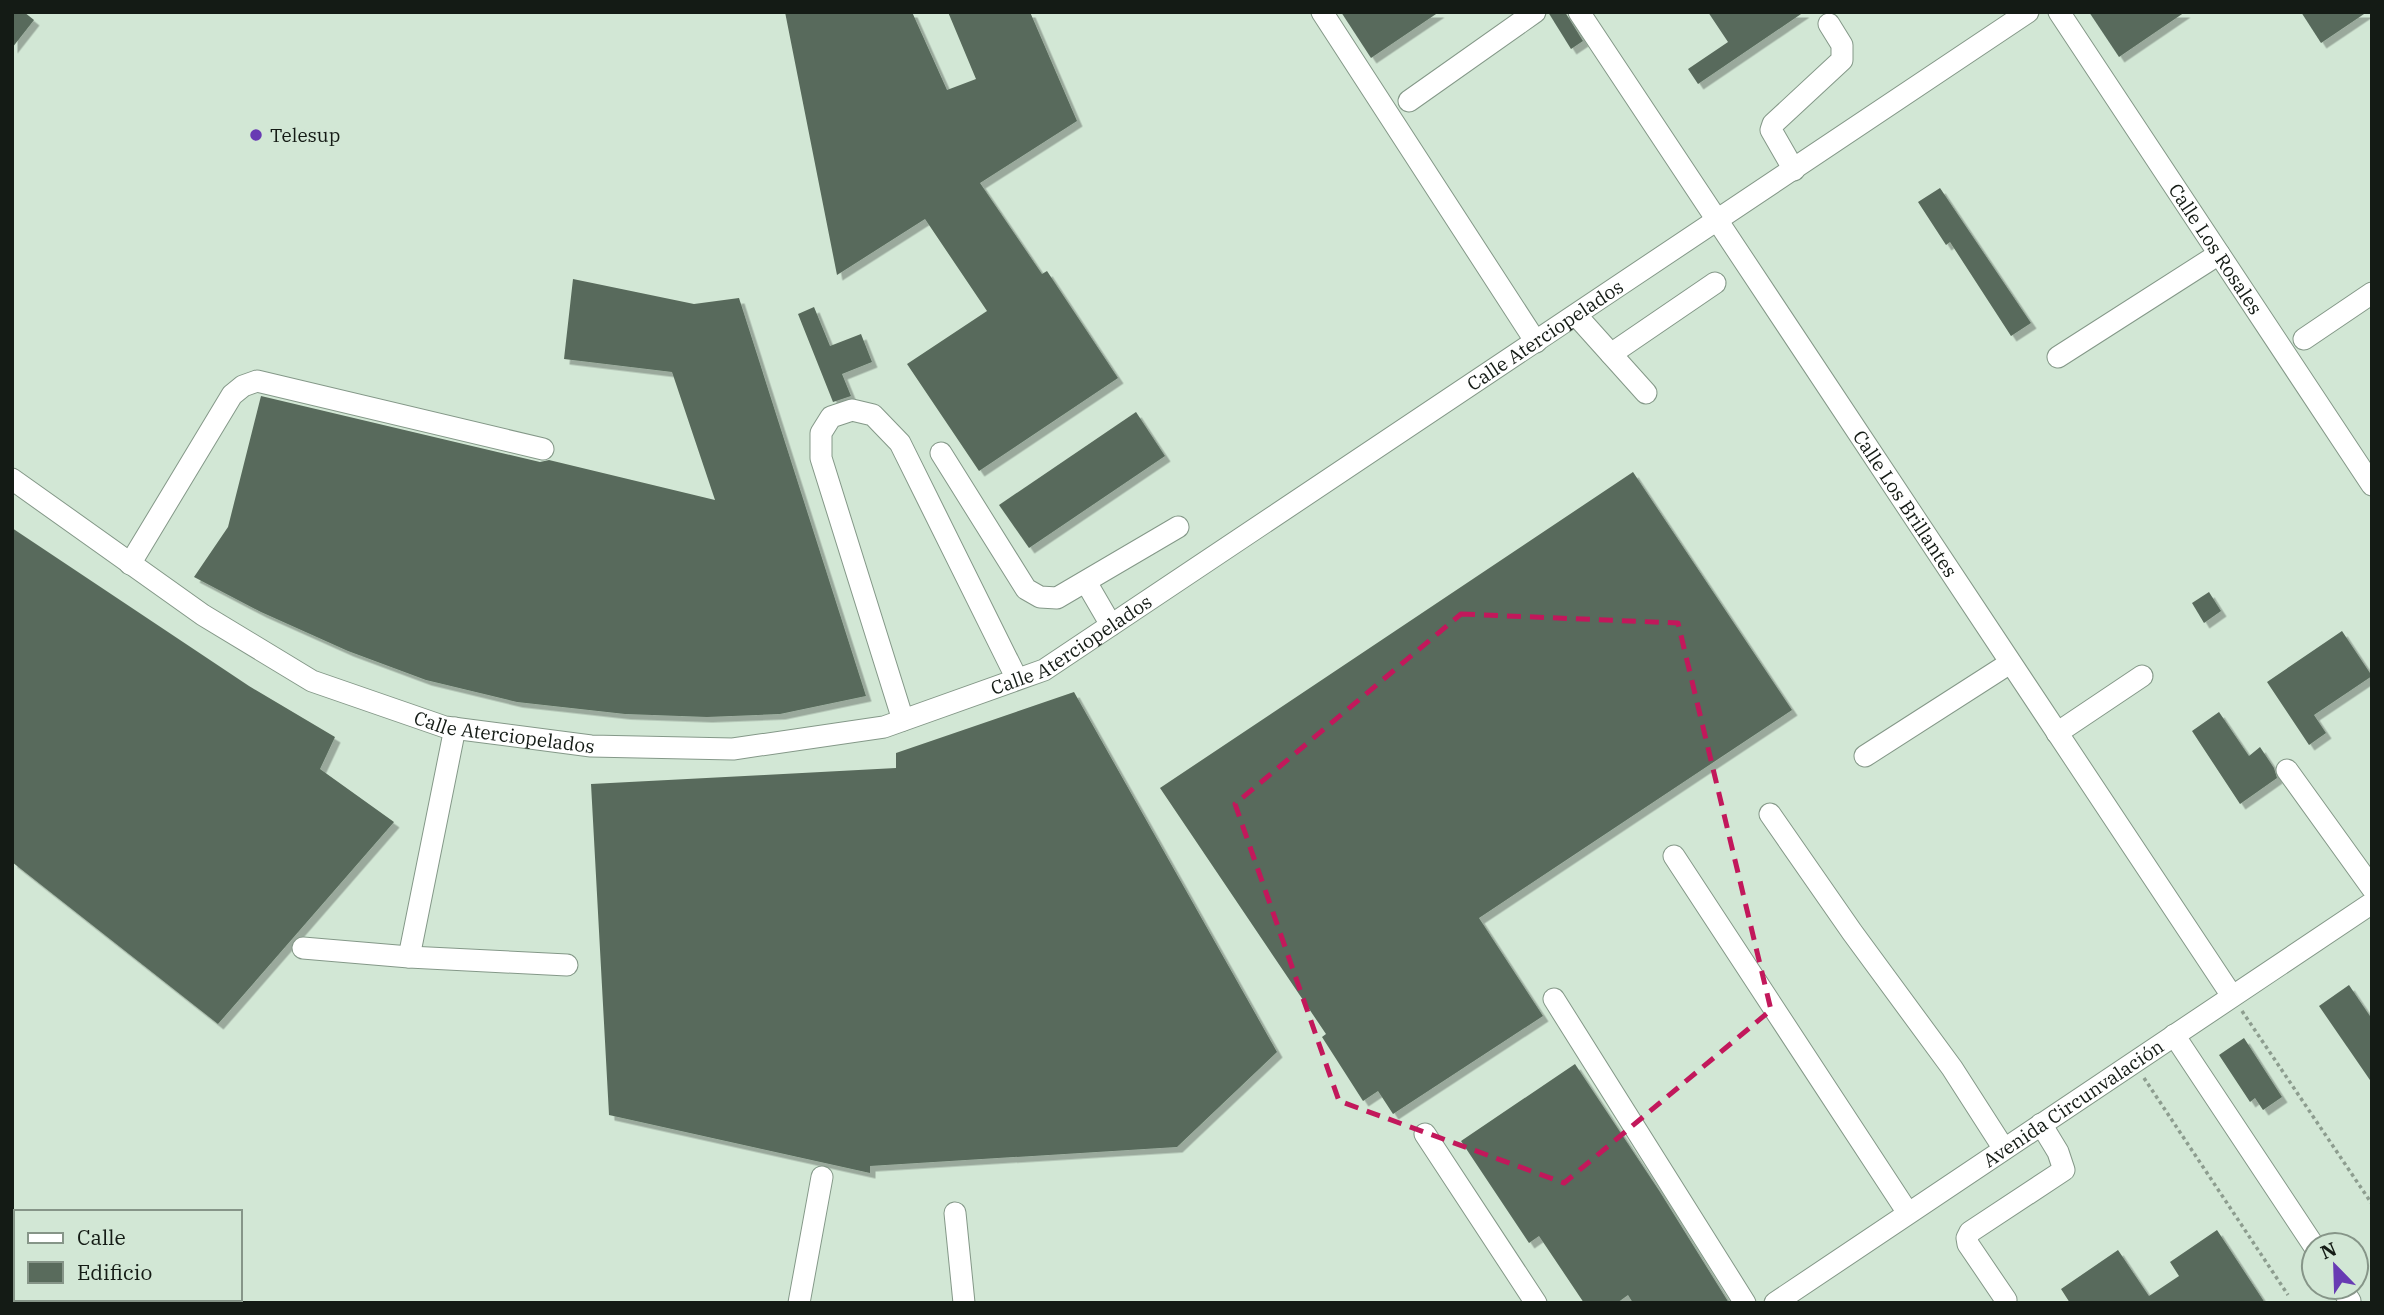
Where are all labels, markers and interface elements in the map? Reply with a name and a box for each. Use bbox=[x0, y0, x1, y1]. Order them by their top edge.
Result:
place label: Telesup bbox=[270, 123, 340, 147]
marker: Telesup bbox=[248, 127, 264, 143]
street label: Calle Los Rosales bbox=[2164, 179, 2268, 319]
street label: Calle Aterciopelados bbox=[1462, 274, 1628, 396]
street label: Calle Los Brillantes bbox=[1848, 425, 1963, 582]
street label: Calle Aterciopelados bbox=[987, 589, 1156, 700]
street label: Calle Aterciopelados bbox=[411, 705, 596, 758]
street label: Avenida Circunvalación bbox=[1978, 1034, 2168, 1172]
legend bbox=[14, 1210, 242, 1301]
text: Calle bbox=[77, 1223, 126, 1251]
north arrow bbox=[2300, 1231, 2370, 1301]
text: N bbox=[2317, 1236, 2340, 1264]
text: Edificio bbox=[77, 1258, 152, 1286]

